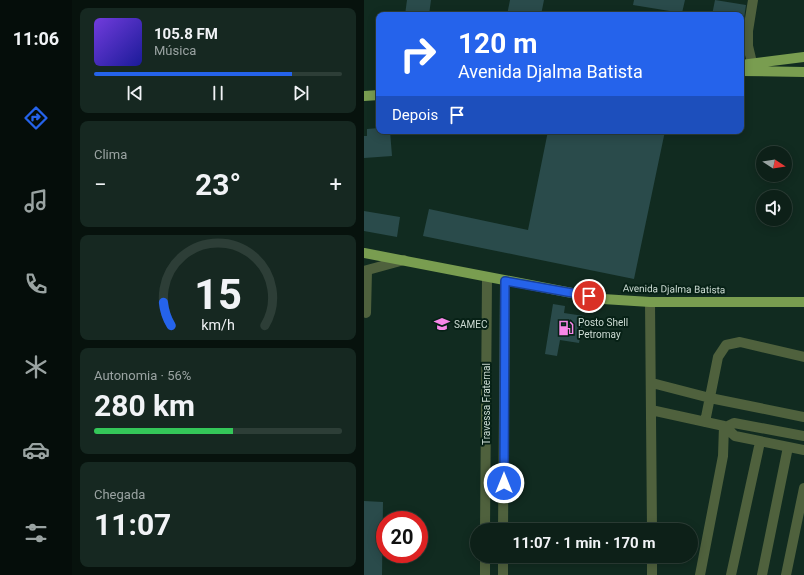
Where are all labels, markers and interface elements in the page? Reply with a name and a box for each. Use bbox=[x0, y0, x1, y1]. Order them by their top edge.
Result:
text: 105.8 FM bbox=[154, 25, 218, 43]
text: 120 m bbox=[458, 27, 537, 60]
text: 11:06 bbox=[13, 28, 59, 49]
icon: right bbox=[392, 28, 444, 80]
text: Música bbox=[154, 43, 196, 58]
text: Avenida Djalma Batista bbox=[458, 61, 643, 82]
icon: previous bbox=[124, 82, 146, 104]
icon: pause bbox=[207, 82, 229, 104]
icon: next bbox=[290, 82, 312, 104]
icon: directions bbox=[22, 104, 50, 132]
icon: arrive bbox=[446, 104, 468, 126]
text: Depois bbox=[392, 106, 438, 124]
north arrow bbox=[756, 146, 792, 182]
map controls bbox=[756, 146, 792, 226]
text: Clima bbox=[94, 147, 127, 162]
text: 23° bbox=[195, 167, 241, 202]
text: − bbox=[94, 172, 107, 197]
text: + bbox=[330, 172, 342, 197]
icon: music bbox=[22, 187, 50, 215]
button: sound bbox=[756, 190, 792, 226]
text: 15 bbox=[194, 269, 242, 318]
icon: phone bbox=[22, 270, 50, 298]
pin bbox=[572, 279, 606, 313]
street label: Avenida Djalma Batista bbox=[623, 283, 725, 295]
icon: arrive bbox=[578, 285, 600, 307]
school or university icon: SAMEC bbox=[433, 315, 451, 333]
text: km/h bbox=[201, 316, 235, 332]
place label: Posto Shell Petromay bbox=[578, 317, 628, 340]
place label: SAMEC bbox=[454, 319, 488, 330]
fuel station icon: Posto Shell Petromay bbox=[557, 319, 575, 337]
icon: climate bbox=[22, 353, 50, 381]
street label: Travessa Fraternal bbox=[481, 363, 492, 445]
text: Autonomia · 56% bbox=[94, 368, 191, 383]
text: 280 km bbox=[94, 388, 195, 423]
icon: car bbox=[22, 436, 50, 464]
position arrow bbox=[483, 462, 525, 504]
text: Chegada bbox=[94, 487, 145, 502]
text: 11:07 bbox=[94, 507, 171, 542]
speed limit sign: 20 bbox=[376, 511, 428, 563]
icon: filters bbox=[22, 519, 50, 547]
text: 11:07 · 1 min · 170 m bbox=[513, 534, 655, 552]

